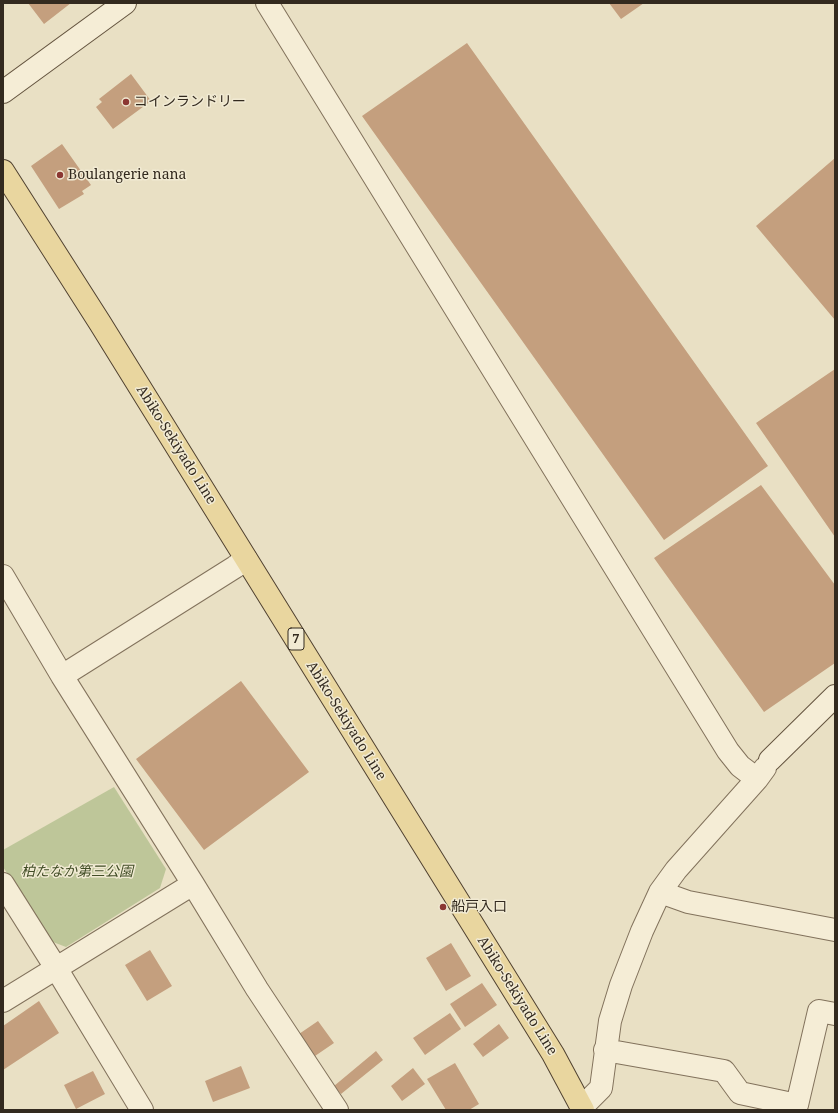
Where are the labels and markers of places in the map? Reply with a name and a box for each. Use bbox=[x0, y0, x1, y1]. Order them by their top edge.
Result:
place label: コインランドリー bbox=[134, 94, 246, 110]
marker: コインランドリー bbox=[121, 97, 131, 107]
place label: Boulangerie nana bbox=[68, 167, 186, 183]
marker: Boulangerie nana bbox=[55, 170, 65, 180]
place label: 船戸入口 bbox=[451, 899, 507, 915]
marker: 船戸入口 bbox=[438, 902, 448, 912]

